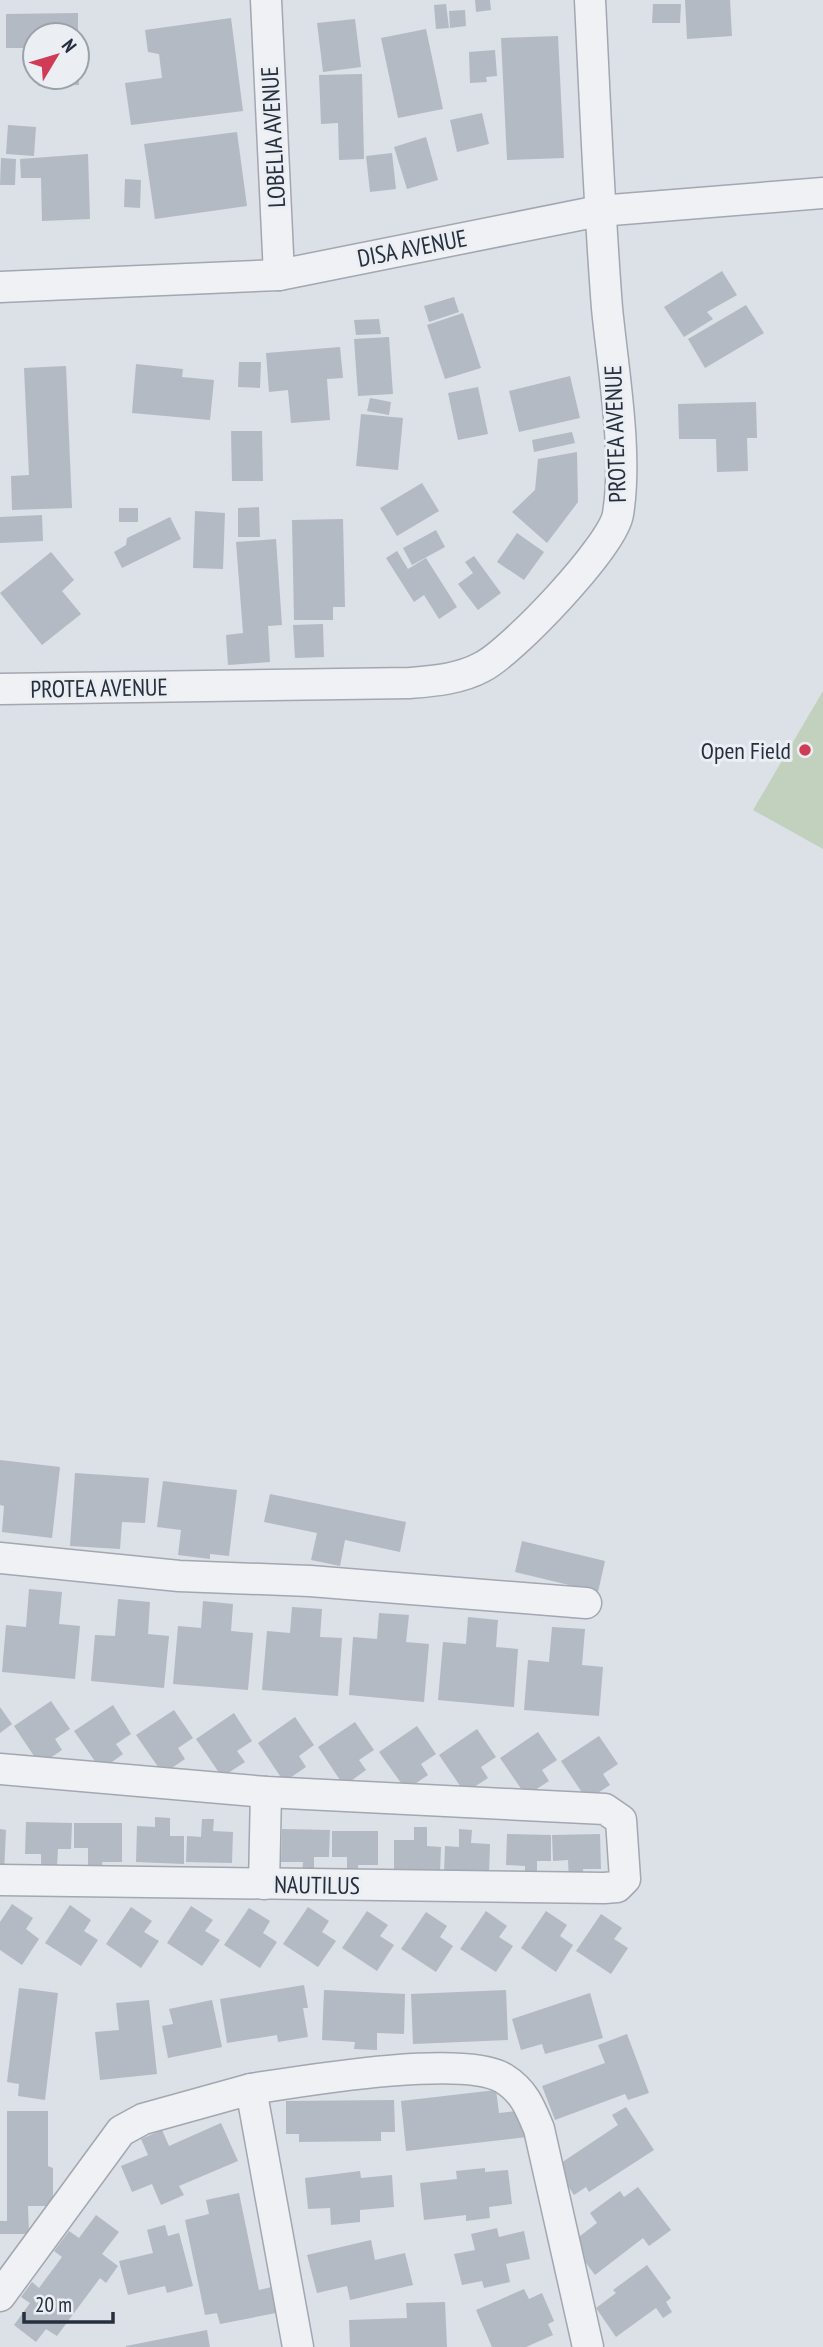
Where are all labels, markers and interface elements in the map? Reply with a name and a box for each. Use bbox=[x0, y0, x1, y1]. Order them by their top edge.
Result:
north arrow bbox=[21, 21, 91, 91]
text: N bbox=[57, 34, 82, 57]
street label: LOBELIA AVENUE bbox=[254, 66, 292, 208]
street label: DISA AVENUE bbox=[355, 222, 469, 274]
street label: PROTEA AVENUE bbox=[597, 365, 633, 503]
street label: PROTEA AVENUE bbox=[30, 671, 168, 705]
place label: Open Field bbox=[701, 735, 791, 766]
marker: Open Field bbox=[797, 742, 813, 758]
street label: NAUTILUS bbox=[274, 1869, 360, 1901]
scale bar bbox=[24, 2280, 114, 2324]
text: 20 m bbox=[35, 2291, 72, 2318]

